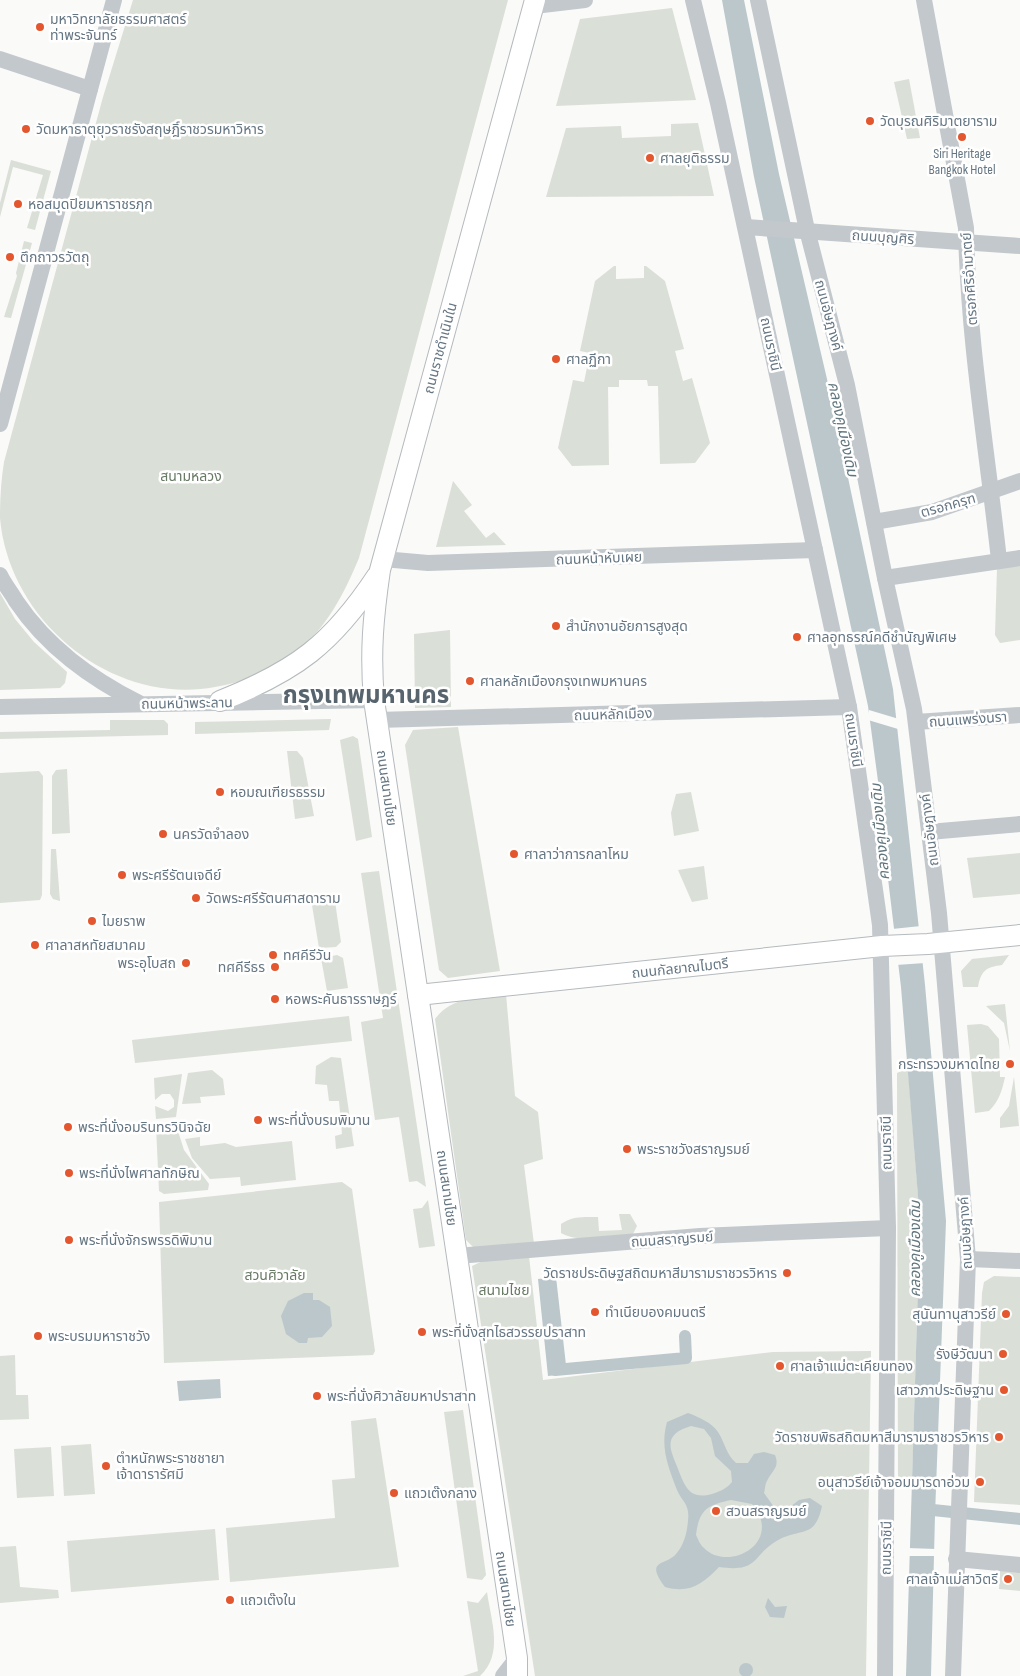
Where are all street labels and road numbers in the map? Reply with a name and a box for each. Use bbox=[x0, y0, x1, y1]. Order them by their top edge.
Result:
street label: ถนนบุญศิริ bbox=[851, 227, 915, 248]
street label: ตรอกศิริอำมาตย์ bbox=[958, 232, 981, 326]
street label: ถนนอัษฎางค์ bbox=[811, 278, 846, 353]
street label: ถนนราชดำเนินใน bbox=[420, 301, 461, 396]
street label: ถนนราชินี bbox=[757, 316, 784, 372]
street label: ตรอกครุฑ bbox=[919, 490, 978, 521]
street label: ถนนหน้าหับเผย bbox=[556, 548, 642, 569]
street label: ถนนหน้าพระลาน bbox=[141, 694, 233, 713]
street label: ถนนหลักเมือง bbox=[574, 705, 653, 724]
street label: ถนนแพร่งนรา bbox=[928, 708, 1008, 731]
street label: ถนนราชินี bbox=[841, 712, 866, 768]
street label: ถนนสนามไชย bbox=[373, 749, 400, 827]
street label: ถนนอัษฎางค์ bbox=[917, 793, 942, 867]
street label: ถนนกัลยาณไมตรี bbox=[631, 955, 729, 982]
street label: ถนนราชินี bbox=[878, 1116, 895, 1170]
street label: ถนนสนามไชย bbox=[433, 1149, 460, 1227]
street label: ถนนอัษฎางค์ bbox=[955, 1196, 976, 1270]
street label: ถนนสราญรมย์ bbox=[630, 1228, 714, 1251]
street label: ถนนราชินี bbox=[878, 1521, 895, 1575]
street label: ถนนสนามไชย bbox=[492, 1550, 519, 1628]

